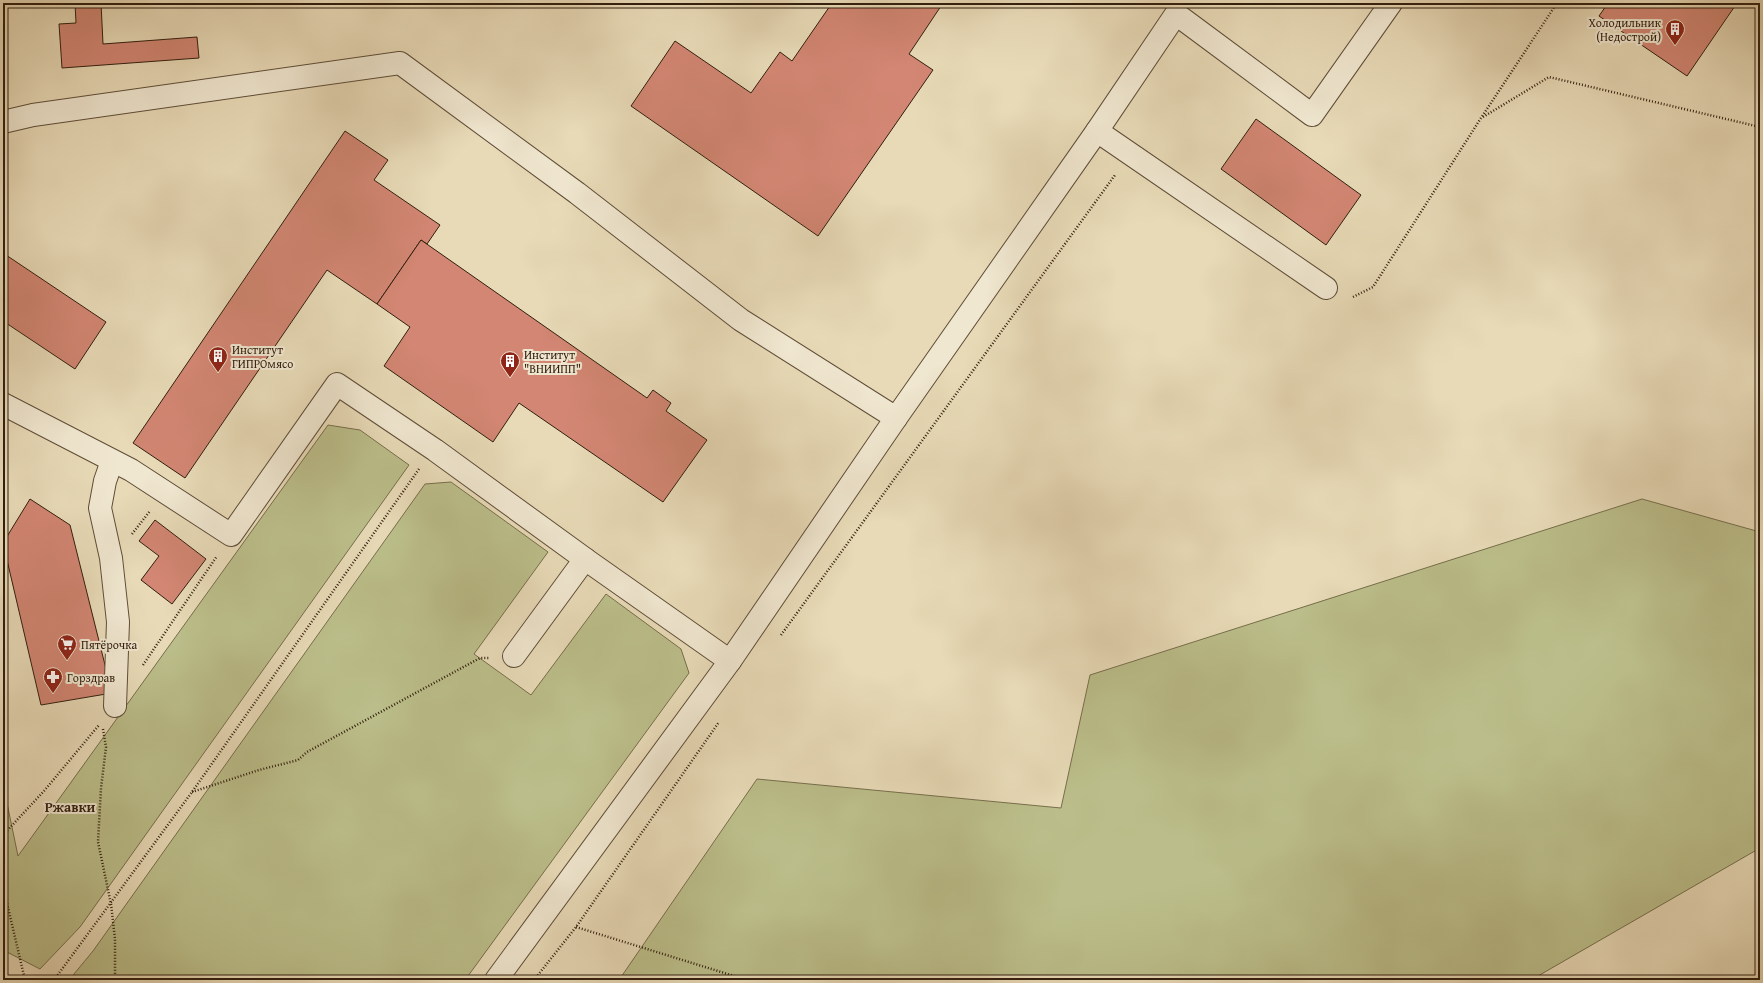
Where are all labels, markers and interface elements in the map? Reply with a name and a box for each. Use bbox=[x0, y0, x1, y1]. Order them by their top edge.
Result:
place label: Холодильник (Недострой) bbox=[1588, 14, 1662, 45]
building icon: Холодильник (Недострой) bbox=[1664, 18, 1686, 46]
place label: Институт ГИПРОмясо bbox=[232, 341, 293, 372]
building icon: Институт ГИПРОмясо bbox=[207, 345, 229, 373]
place label: Институт "ВНИИПП" bbox=[524, 346, 581, 377]
building icon: Институт "ВНИИПП" bbox=[499, 350, 521, 378]
supermarket icon: Пятёрочка bbox=[56, 633, 78, 661]
place label: Пятёрочка bbox=[81, 636, 138, 653]
pharmacy icon: Горздрав bbox=[42, 666, 64, 694]
place label: Горздрав bbox=[67, 669, 115, 686]
district label: Ржавки bbox=[45, 797, 96, 817]

